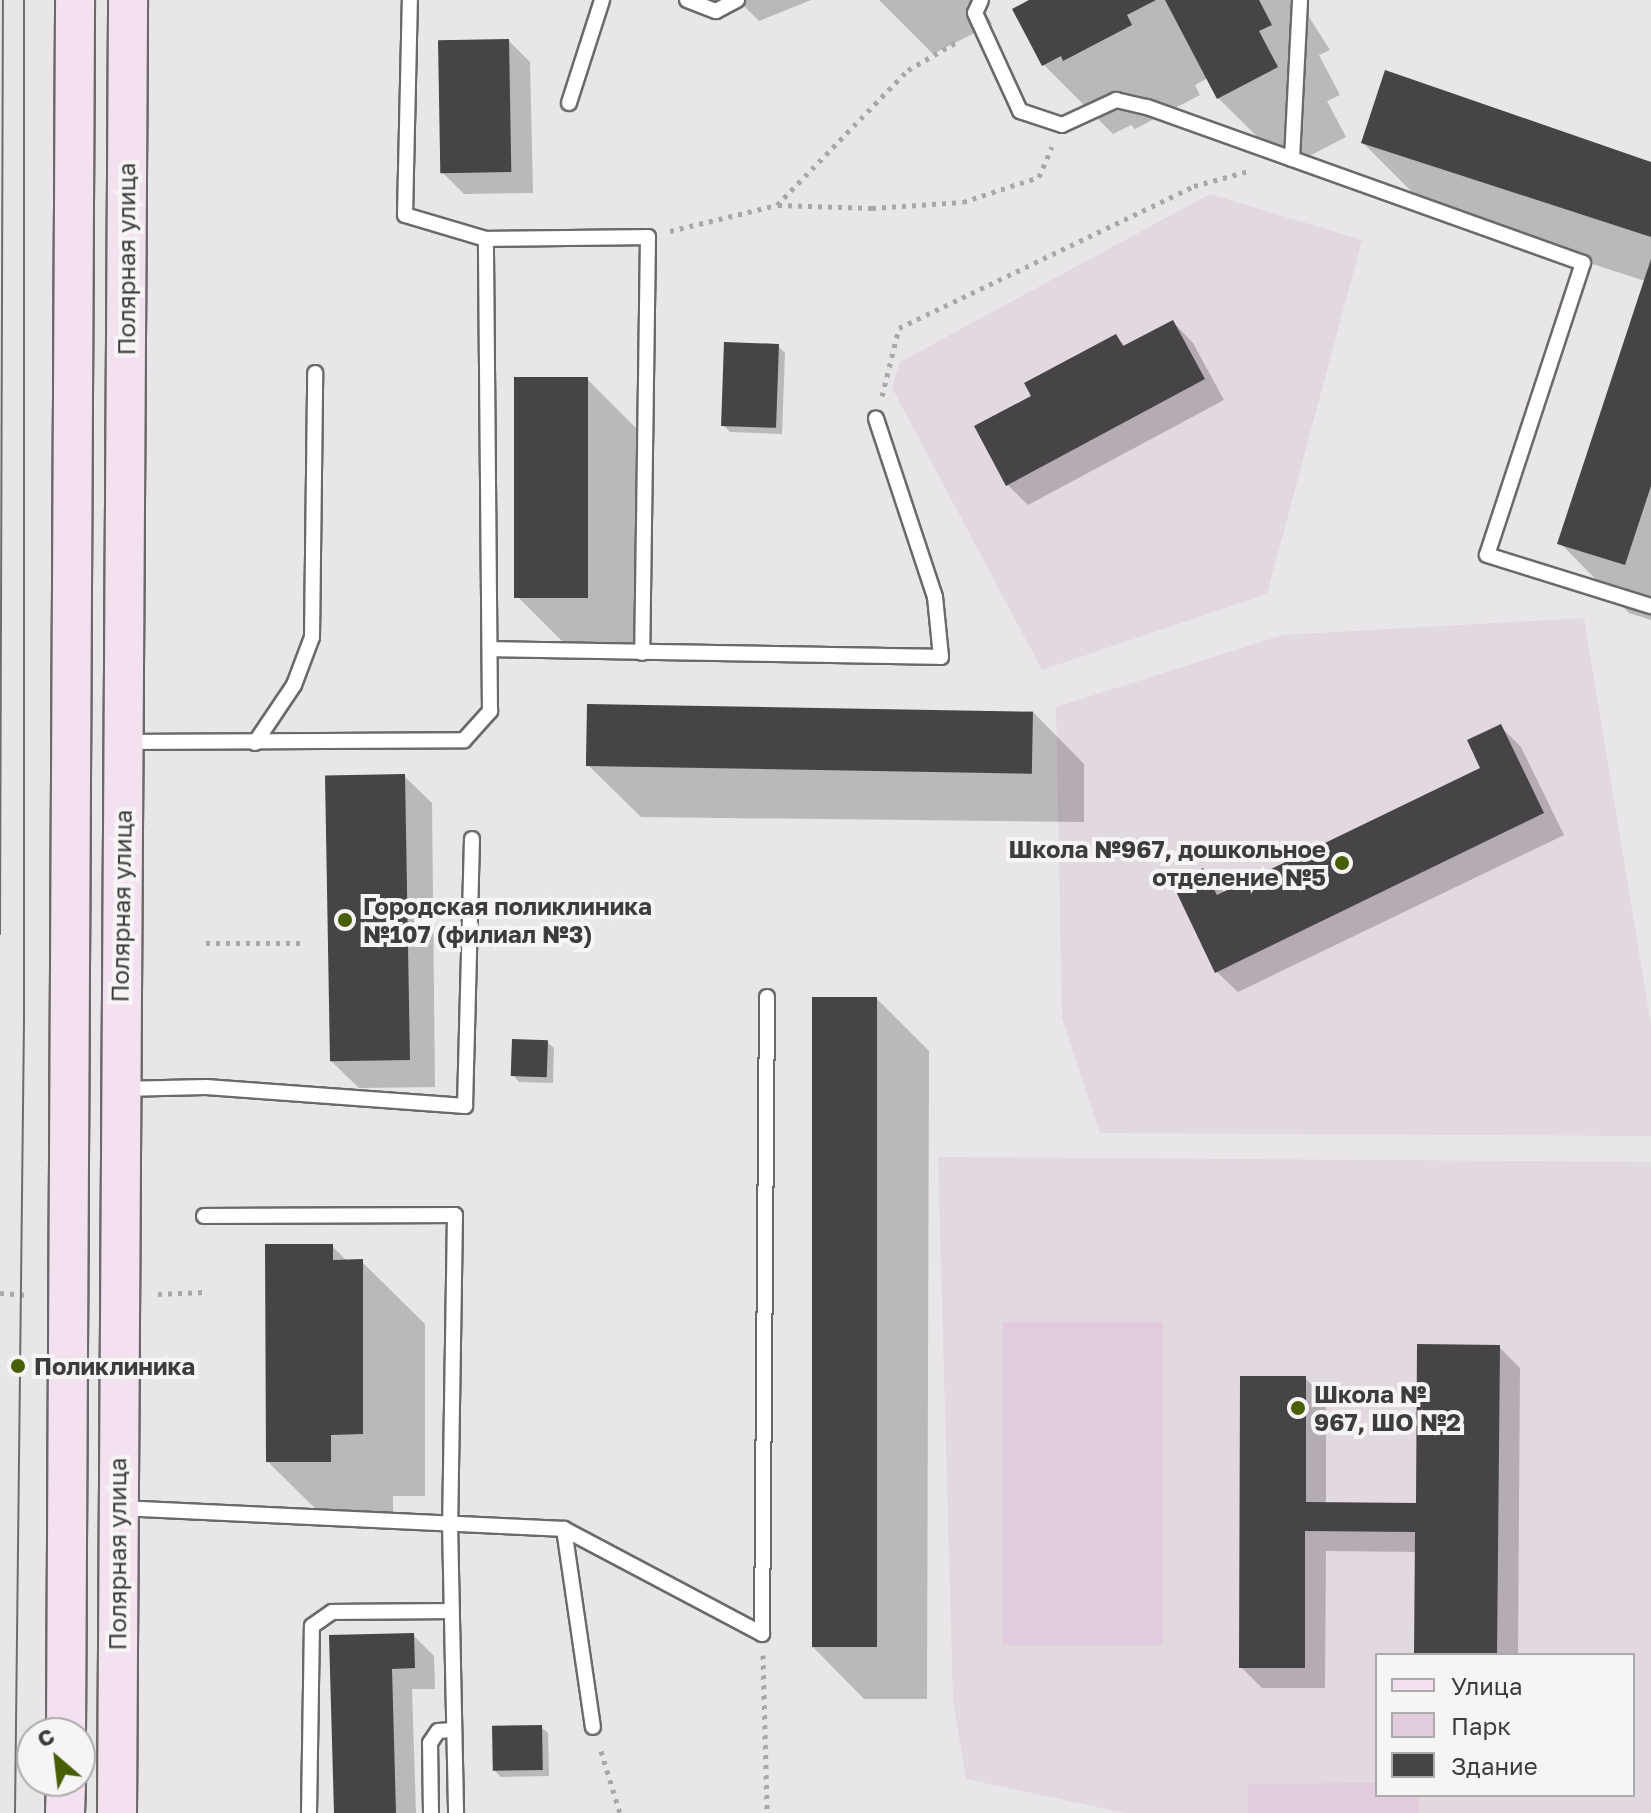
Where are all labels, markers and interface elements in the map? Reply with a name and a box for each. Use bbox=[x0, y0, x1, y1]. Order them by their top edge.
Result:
street label: Полярная улица bbox=[112, 163, 140, 355]
street label: Полярная улица bbox=[105, 809, 137, 1003]
place label: Школа №967, дошкольное отделение №5 bbox=[1009, 835, 1326, 891]
marker: Школа №967, дошкольное отделение №5 bbox=[1333, 854, 1351, 872]
place label: Городская поликлиника №107 (филиал №3) bbox=[363, 892, 652, 948]
marker: Городская поликлиника №107 (филиал №3) bbox=[334, 909, 356, 931]
place label: Поликлиника bbox=[34, 1352, 195, 1380]
marker: Поликлиника bbox=[9, 1357, 27, 1375]
place label: Школа № 967, ШО №2 bbox=[1314, 1380, 1461, 1436]
marker: Школа № 967, ШО №2 bbox=[1289, 1399, 1307, 1417]
street label: Полярная улица bbox=[103, 1458, 131, 1650]
legend bbox=[1375, 1653, 1635, 1797]
text: Улица bbox=[1451, 1671, 1523, 1700]
text: Парк bbox=[1451, 1711, 1511, 1740]
north arrow bbox=[16, 1717, 96, 1797]
text: С bbox=[32, 1722, 59, 1753]
text: Здание bbox=[1451, 1751, 1538, 1780]

